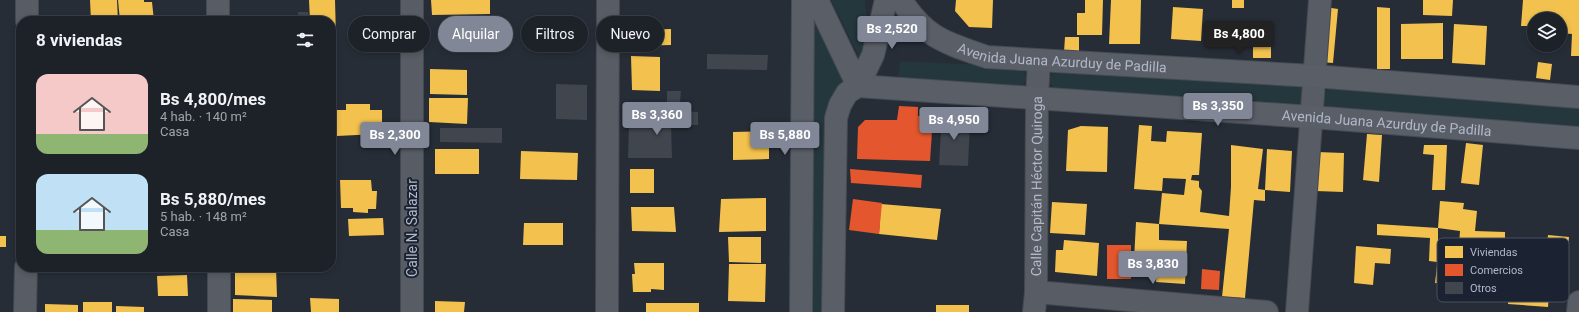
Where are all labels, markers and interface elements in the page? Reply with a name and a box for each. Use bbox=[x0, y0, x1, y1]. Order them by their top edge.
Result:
map controls bbox=[1527, 12, 1567, 52]
button: layers bbox=[1527, 12, 1567, 52]
chip: Comprar bbox=[348, 16, 430, 52]
chip: Alquilar bbox=[438, 16, 513, 52]
chip: Filtros bbox=[521, 16, 588, 52]
chip: Nuevo bbox=[596, 16, 664, 52]
pin: Bs 2,520 bbox=[851, 16, 933, 50]
text: Bs 2,520 bbox=[866, 21, 918, 36]
pin: Bs 4,800 bbox=[1198, 21, 1280, 55]
text: Bs 4,800 bbox=[1213, 26, 1265, 41]
icon: filters bbox=[294, 29, 316, 51]
text: 8 viviendas bbox=[36, 30, 122, 50]
street label: Avenida Juana Azurduy de Padilla bbox=[956, 40, 1167, 75]
text: Bs 4,800/mes bbox=[160, 89, 266, 109]
icon: home bbox=[68, 90, 116, 138]
pin: Bs 3,350 bbox=[1177, 93, 1259, 127]
street label: Calle Capitán Héctor Quiroga bbox=[1028, 96, 1045, 276]
text: Bs 3,350 bbox=[1192, 98, 1244, 113]
pin: Bs 3,360 bbox=[616, 102, 698, 136]
text: Bs 3,360 bbox=[631, 107, 683, 122]
pin: Bs 4,950 bbox=[913, 107, 995, 141]
street label: Avenida Juana Azurduy de Padilla bbox=[1281, 107, 1492, 139]
text: 4 hab. · 140 m² bbox=[160, 109, 247, 124]
text: Bs 4,950 bbox=[928, 112, 980, 127]
pin: Bs 2,300 bbox=[354, 122, 436, 156]
pin: Bs 5,880 bbox=[744, 122, 826, 156]
text: Casa bbox=[160, 124, 189, 139]
text: Bs 2,300 bbox=[369, 127, 421, 142]
text: Bs 5,880 bbox=[759, 127, 811, 142]
street label: Calle N. Salazar bbox=[404, 179, 420, 277]
text: Bs 5,880/mes bbox=[160, 189, 266, 209]
icon: home bbox=[68, 190, 116, 238]
text: 5 hab. · 148 m² bbox=[160, 209, 247, 224]
text: Casa bbox=[160, 224, 189, 239]
legend bbox=[1437, 238, 1569, 302]
text: Viviendas bbox=[1470, 246, 1518, 259]
pin: Bs 3,830 bbox=[1112, 251, 1194, 285]
text: Bs 3,830 bbox=[1127, 256, 1179, 271]
text: Comercios bbox=[1470, 264, 1523, 277]
text: Otros bbox=[1470, 282, 1497, 295]

